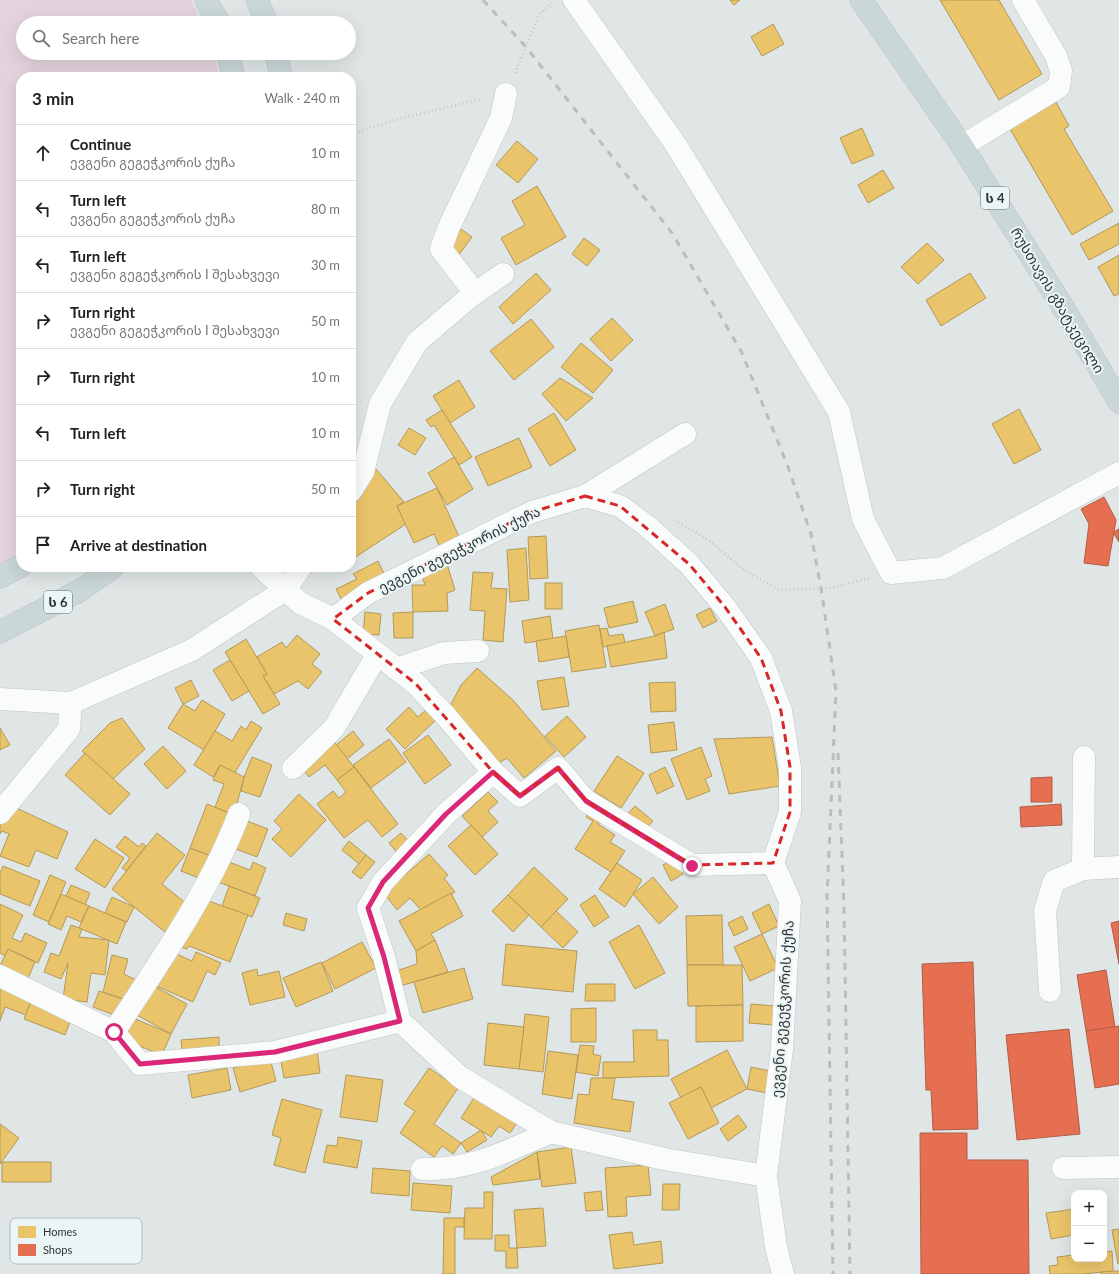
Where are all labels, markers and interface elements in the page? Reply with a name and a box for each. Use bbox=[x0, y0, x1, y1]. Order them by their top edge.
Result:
search box bbox=[16, 16, 356, 60]
icon: search bbox=[30, 27, 52, 49]
text: Search here bbox=[62, 29, 139, 47]
text: 3 min bbox=[32, 88, 74, 109]
text: Walk · 240 m bbox=[264, 90, 340, 106]
text: Continue bbox=[70, 135, 131, 153]
icon: ahead bbox=[32, 142, 54, 164]
text: 10 m bbox=[311, 145, 340, 161]
text: ევგენი გეგეჭკორის ქუჩა bbox=[70, 154, 235, 170]
road number: ს 4 bbox=[981, 187, 1009, 209]
text: Turn left bbox=[70, 191, 126, 209]
icon: left bbox=[32, 198, 54, 220]
text: 80 m bbox=[311, 201, 340, 217]
text: ევგენი გეგეჭკორის ქუჩა bbox=[70, 210, 235, 226]
street label: რუსთავის გზატკეცილი bbox=[1007, 224, 1108, 377]
text: Turn left bbox=[70, 247, 126, 265]
icon: left bbox=[32, 254, 54, 276]
text: 30 m bbox=[311, 257, 340, 273]
text: ევგენი გეგეჭკორის I შესახვევი bbox=[70, 266, 280, 282]
text: Turn right bbox=[70, 303, 135, 321]
icon: right bbox=[32, 310, 54, 332]
text: 50 m bbox=[311, 313, 340, 329]
text: ევგენი გეგეჭკორის I შესახვევი bbox=[70, 322, 280, 338]
icon: right bbox=[32, 366, 54, 388]
text: Turn right bbox=[70, 368, 135, 386]
text: 10 m bbox=[311, 369, 340, 385]
icon: left bbox=[32, 422, 54, 444]
text: Turn left bbox=[70, 424, 126, 442]
text: 10 m bbox=[311, 425, 340, 441]
icon: right bbox=[32, 478, 54, 500]
text: Turn right bbox=[70, 480, 135, 498]
text: 50 m bbox=[311, 481, 340, 497]
street label: ევგენი გეგეჭკორის ქუჩა bbox=[375, 502, 543, 597]
icon: arrive bbox=[32, 534, 54, 556]
text: Arrive at destination bbox=[70, 536, 207, 554]
road number: ს 6 bbox=[44, 591, 72, 613]
route end bbox=[683, 857, 701, 875]
street label: ევგენი გეგეჭკორის ქუჩა bbox=[767, 920, 798, 1098]
route start bbox=[105, 1023, 123, 1041]
map controls bbox=[1071, 1190, 1107, 1262]
button: + bbox=[1071, 1190, 1107, 1226]
legend bbox=[10, 1218, 142, 1264]
text: Homes bbox=[43, 1225, 77, 1238]
button: − bbox=[1071, 1226, 1107, 1262]
text: Shops bbox=[43, 1243, 72, 1256]

